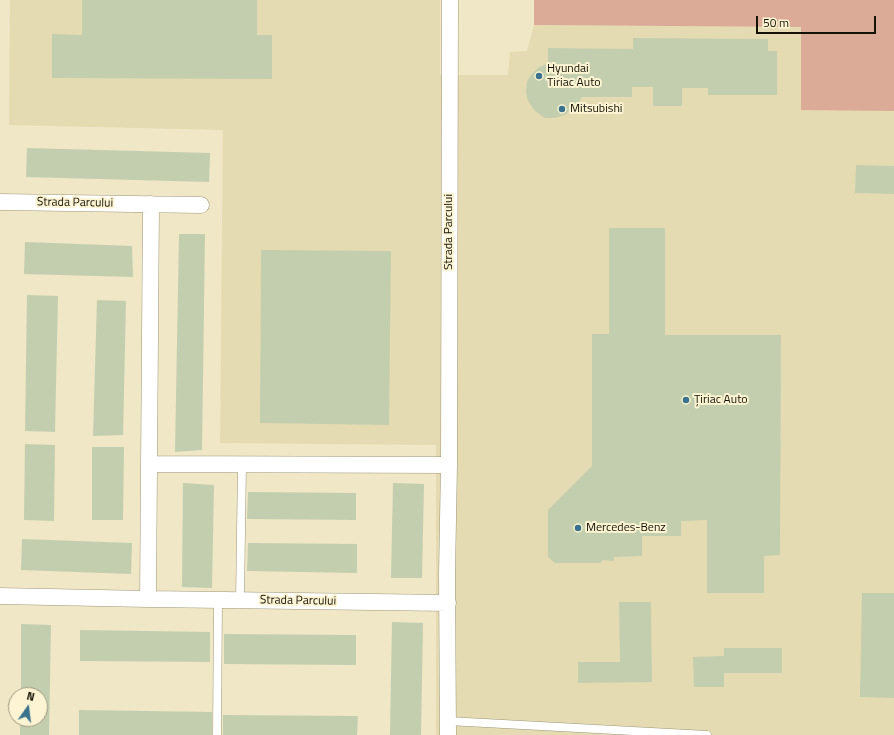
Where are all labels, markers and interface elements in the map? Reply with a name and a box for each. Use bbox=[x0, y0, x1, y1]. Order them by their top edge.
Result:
scale bar bbox=[758, 8, 878, 34]
text: 50 m bbox=[763, 13, 789, 32]
place label: Hyundai Tiriac Auto bbox=[547, 62, 601, 90]
marker: Hyundai Tiriac Auto bbox=[534, 71, 544, 81]
place label: Mitsubishi bbox=[570, 102, 622, 116]
marker: Mitsubishi bbox=[557, 104, 567, 114]
street label: Strada Parcului bbox=[442, 194, 456, 270]
street label: Strada Parcului bbox=[37, 195, 113, 211]
place label: Țiriac Auto bbox=[694, 393, 748, 407]
marker: Țiriac Auto bbox=[681, 395, 691, 405]
place label: Mercedes-Benz bbox=[586, 521, 666, 535]
marker: Mercedes-Benz bbox=[573, 523, 583, 533]
street label: Strada Parcului bbox=[260, 593, 336, 609]
north arrow bbox=[8, 687, 48, 727]
text: N bbox=[25, 688, 36, 705]

